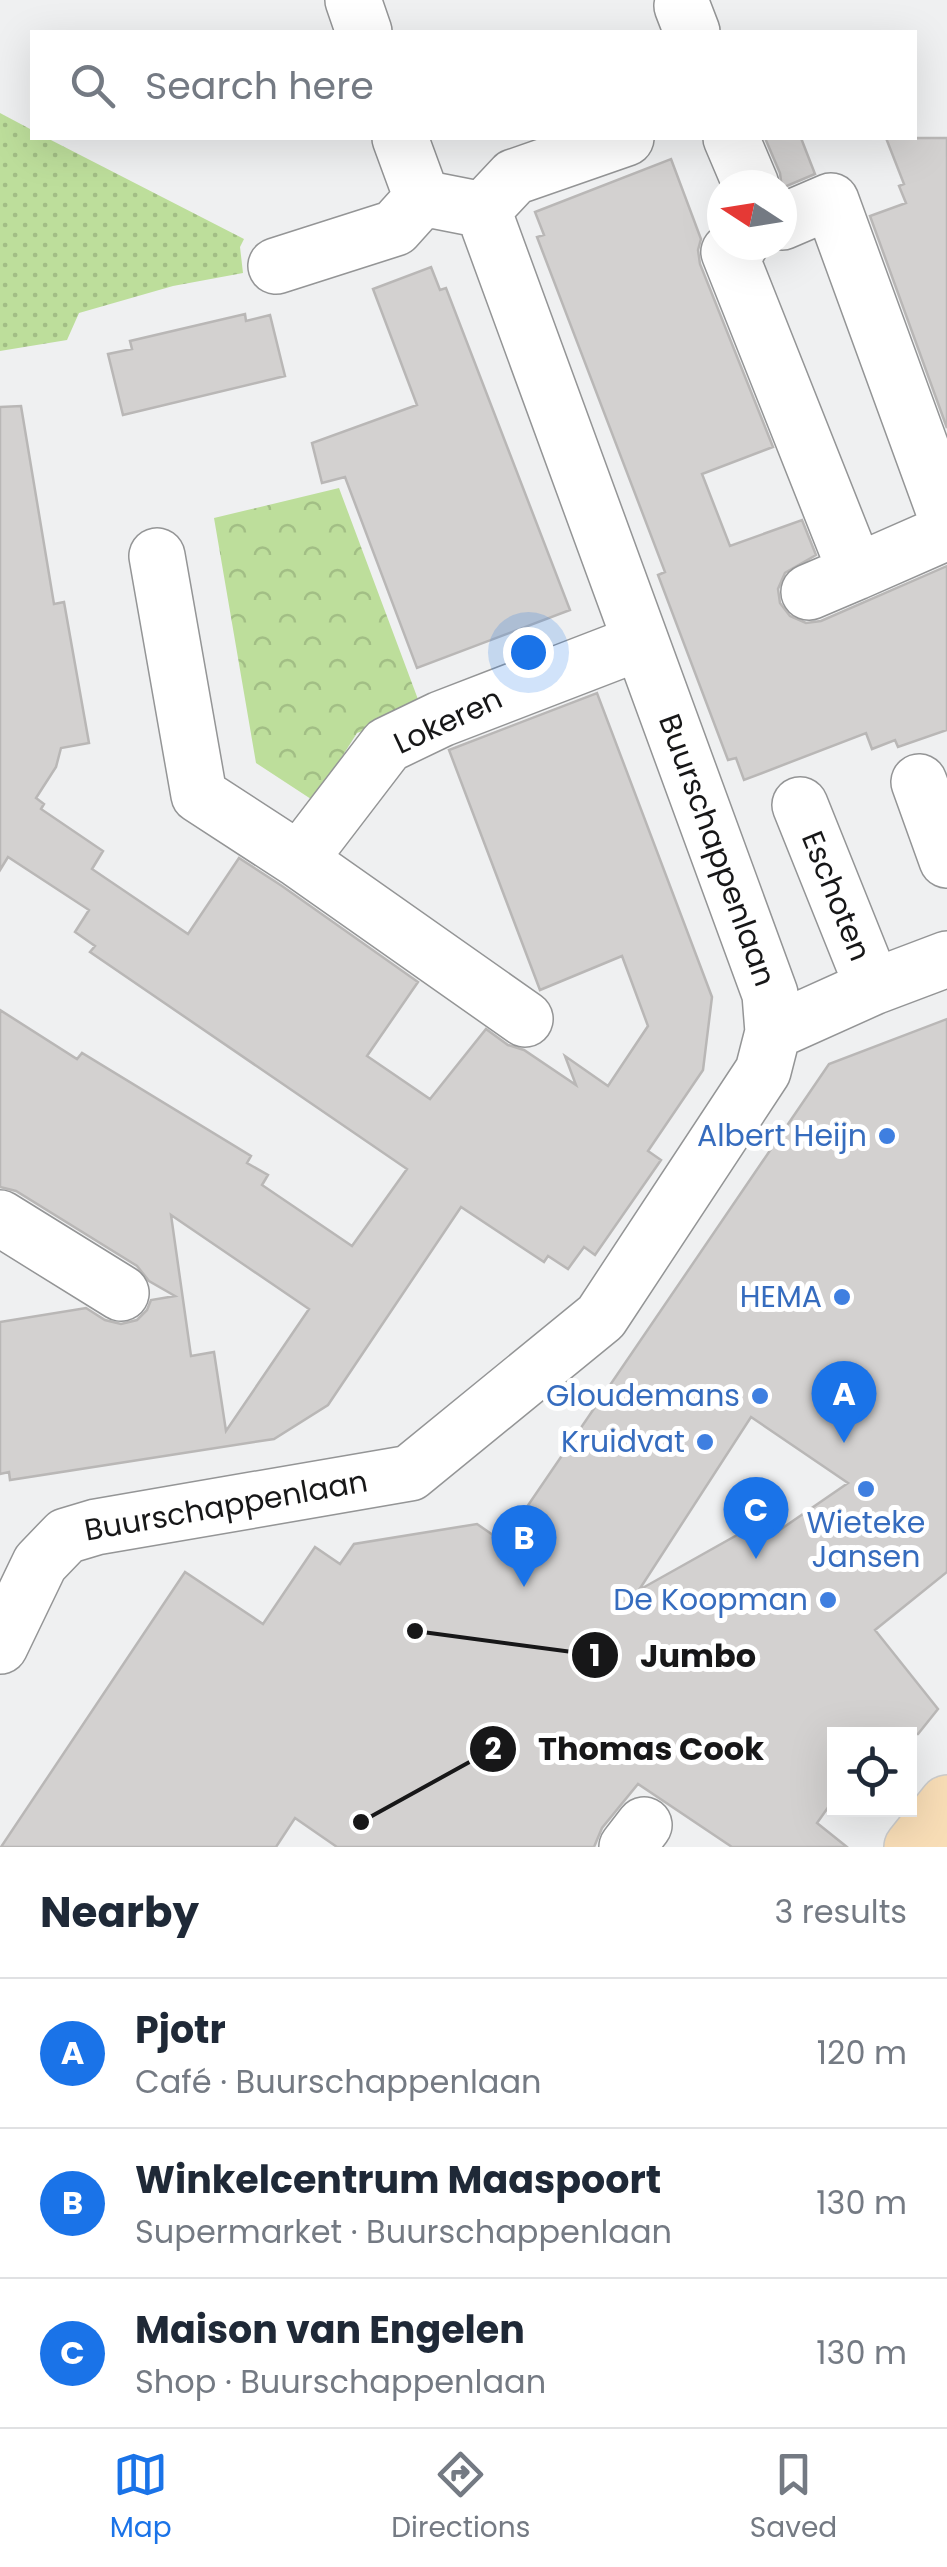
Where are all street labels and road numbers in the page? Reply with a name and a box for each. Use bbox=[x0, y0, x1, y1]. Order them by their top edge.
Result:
street label: Lokeren bbox=[386, 677, 509, 764]
street label: Buurschappenlaan bbox=[648, 708, 787, 992]
street label: Eschoten bbox=[791, 825, 882, 967]
street label: Buurschappenlaan bbox=[81, 1459, 371, 1552]

